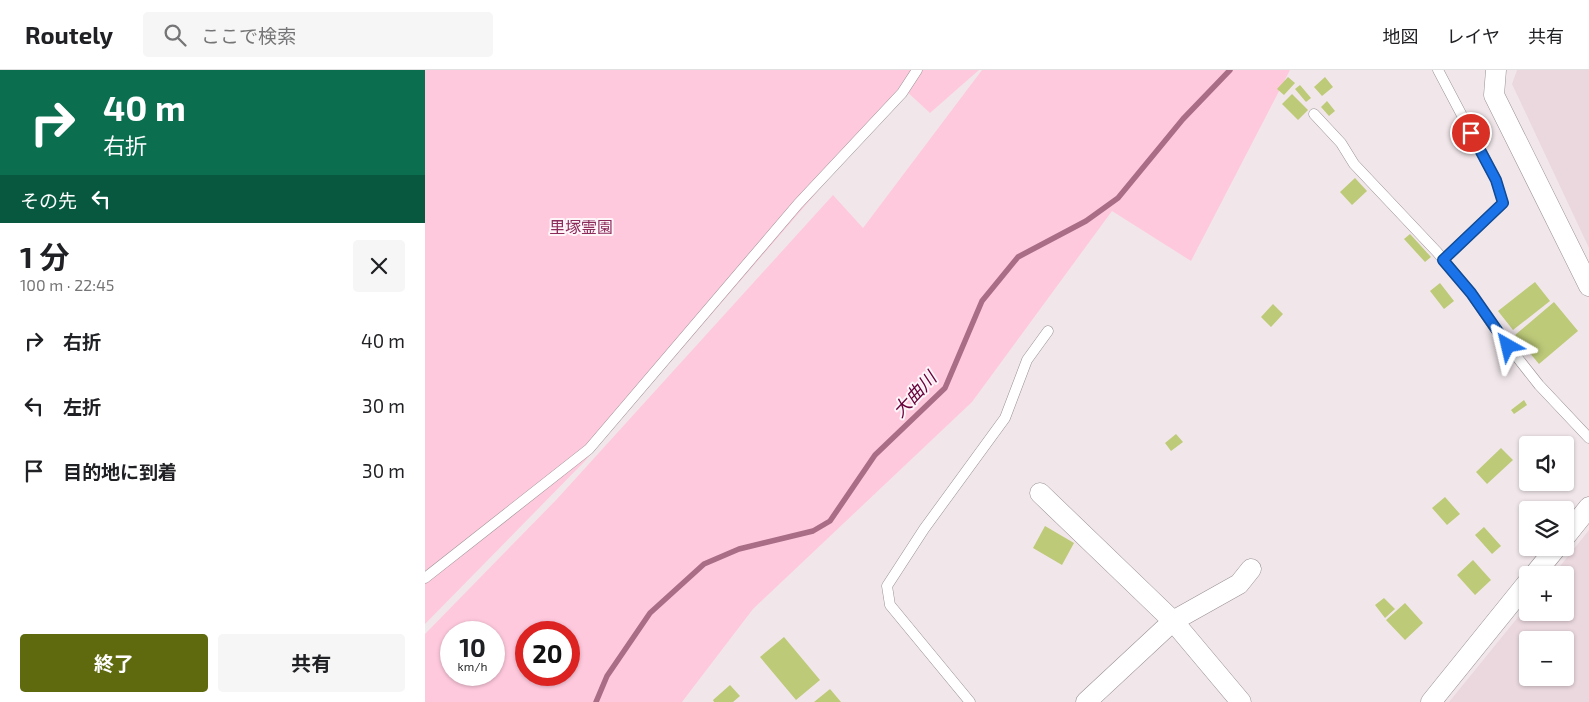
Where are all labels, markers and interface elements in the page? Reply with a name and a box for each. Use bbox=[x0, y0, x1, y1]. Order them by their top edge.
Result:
search box bbox=[143, 12, 493, 57]
text: Routely bbox=[25, 20, 113, 49]
icon: search bbox=[161, 21, 189, 49]
text: ここで検索 bbox=[201, 24, 296, 47]
text: 地図 bbox=[1383, 25, 1419, 47]
text: レイヤ bbox=[1447, 25, 1500, 47]
text: 共有 bbox=[1528, 25, 1564, 47]
text: 40 m bbox=[103, 86, 186, 128]
icon: right bbox=[20, 90, 85, 155]
pin bbox=[1450, 112, 1492, 154]
icon: arrive bbox=[1457, 119, 1485, 147]
text: 右折 bbox=[103, 132, 147, 158]
icon: left bbox=[87, 185, 115, 213]
text: その先 bbox=[20, 189, 77, 212]
park label: 里塚霊園 bbox=[549, 217, 613, 236]
text: 1 分 bbox=[20, 238, 69, 274]
button: close bbox=[353, 240, 405, 292]
text: 100 m · 22:45 bbox=[20, 275, 114, 294]
position arrow bbox=[1481, 319, 1533, 371]
icon: right bbox=[20, 327, 48, 355]
text: 40 m bbox=[361, 329, 405, 352]
text: 右折 bbox=[63, 330, 101, 353]
water label: 大曲川 bbox=[888, 365, 942, 421]
icon: left bbox=[20, 392, 48, 420]
text: 30 m bbox=[362, 394, 405, 417]
text: 左折 bbox=[63, 395, 101, 418]
map controls bbox=[1519, 436, 1574, 686]
button: sound bbox=[1519, 436, 1574, 491]
icon: arrive bbox=[20, 457, 48, 485]
text: 30 m bbox=[362, 459, 405, 482]
text: 目的地に到着 bbox=[63, 460, 177, 483]
button: layers bbox=[1519, 501, 1574, 556]
button: + bbox=[1519, 566, 1574, 621]
speed limit sign: 20 bbox=[515, 621, 580, 686]
button: − bbox=[1519, 631, 1574, 686]
text: 10 bbox=[459, 632, 486, 662]
button: 終了 bbox=[20, 634, 208, 692]
button: 共有 bbox=[218, 634, 405, 692]
text: km/h bbox=[458, 659, 487, 673]

